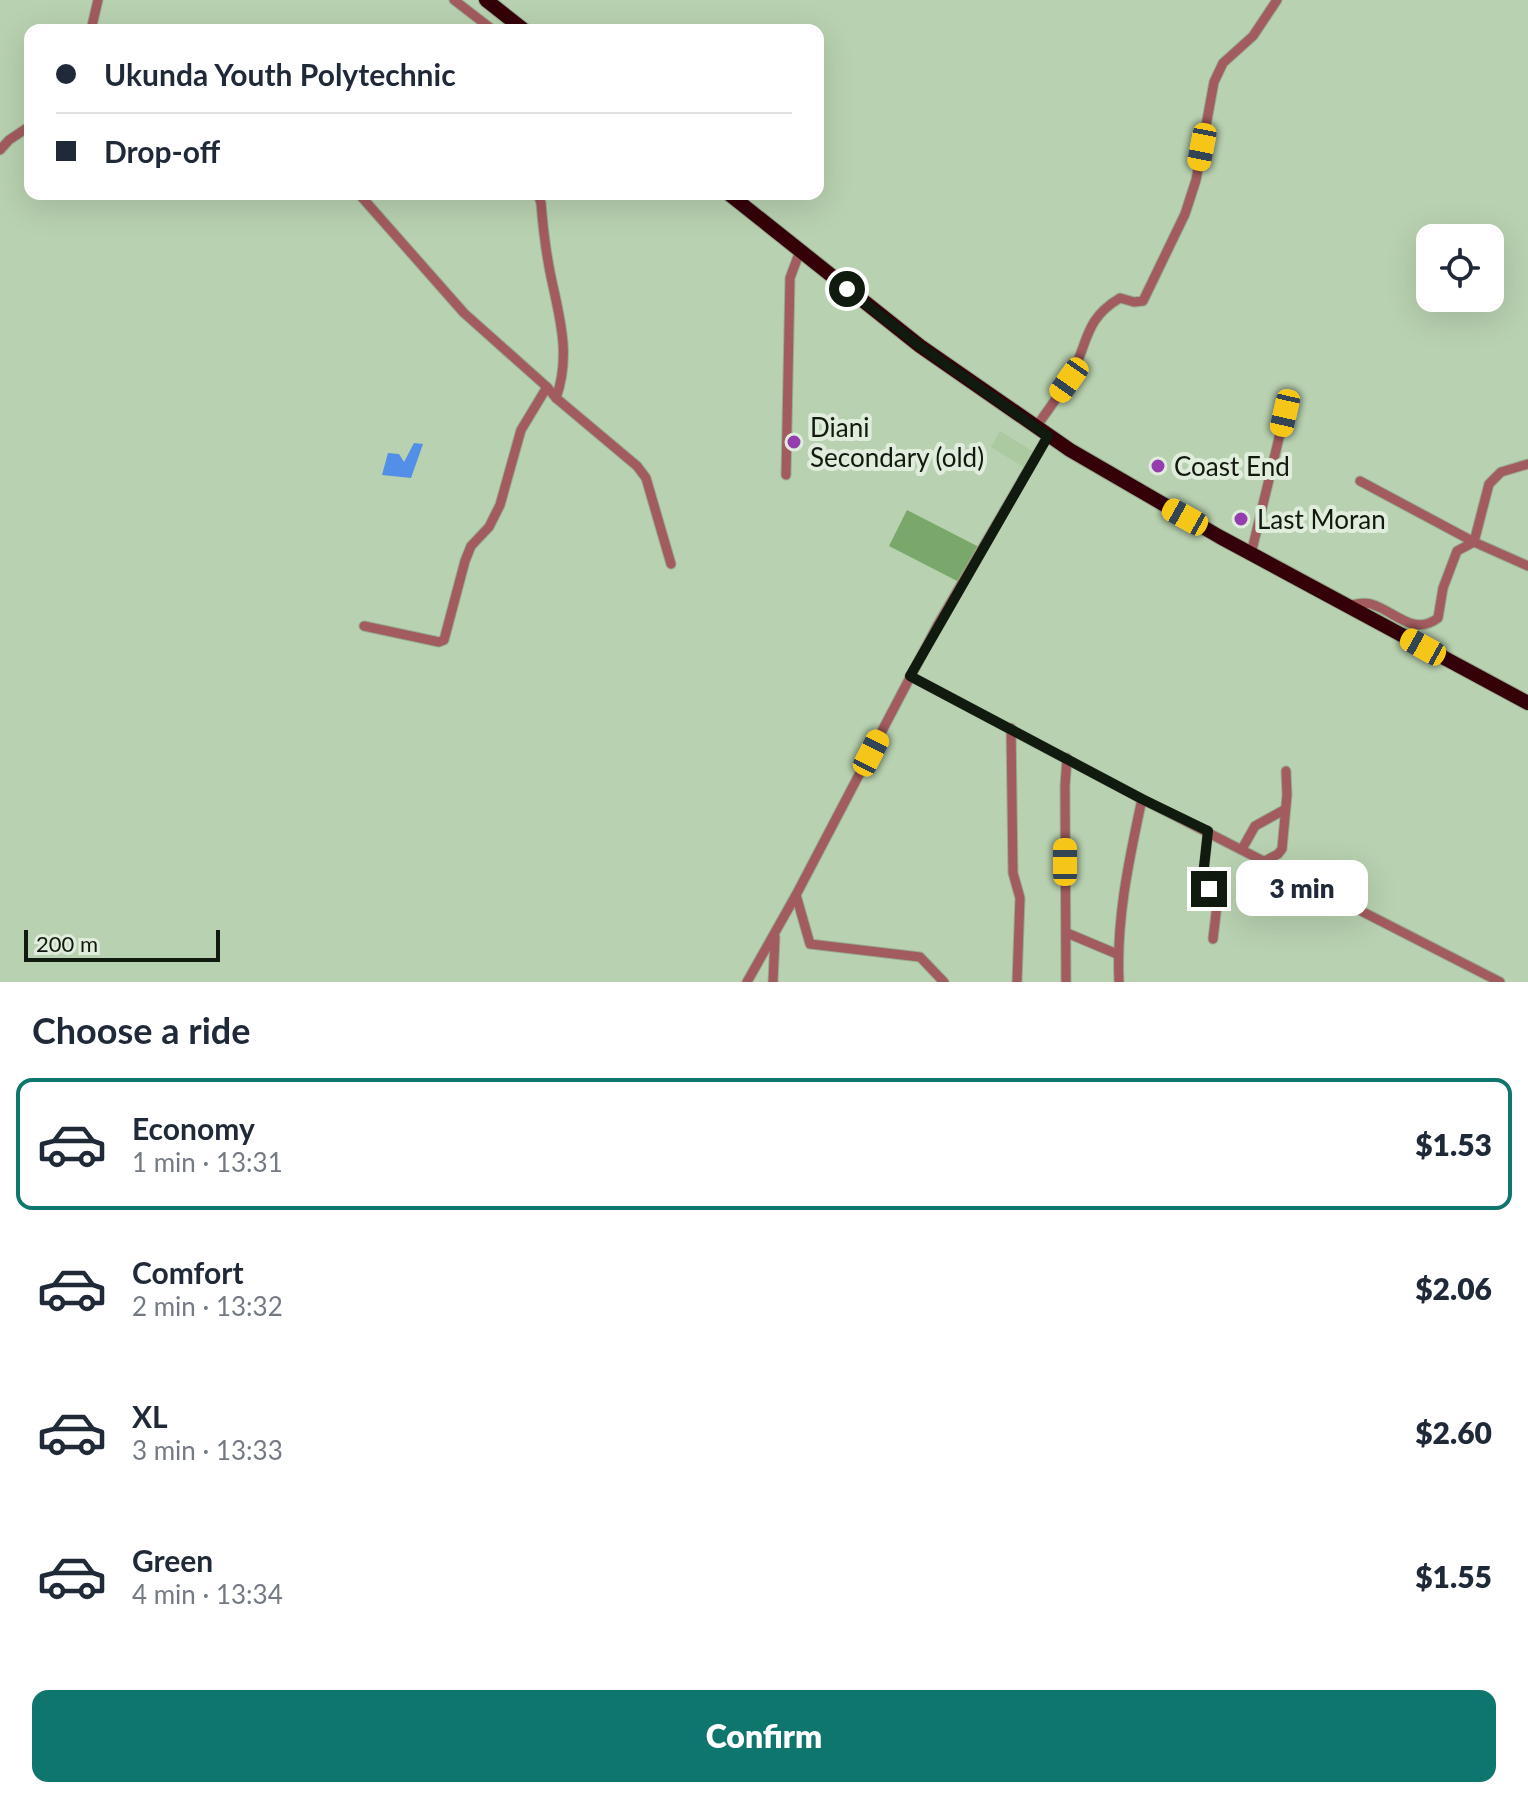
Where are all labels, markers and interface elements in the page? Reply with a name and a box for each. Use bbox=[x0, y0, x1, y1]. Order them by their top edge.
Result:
text: Ukunda Youth Polytechnic bbox=[104, 56, 456, 92]
car bbox=[1186, 121, 1218, 173]
text: Drop-off bbox=[104, 133, 220, 169]
map controls bbox=[1416, 224, 1504, 312]
button: locate bbox=[1416, 224, 1504, 312]
route start bbox=[829, 271, 865, 307]
car bbox=[1045, 353, 1093, 407]
car bbox=[1268, 387, 1302, 439]
place label: Diani Secondary (old) bbox=[810, 411, 984, 473]
marker: Diani Secondary (old) bbox=[785, 433, 803, 451]
place label: Coast End bbox=[1174, 450, 1290, 482]
marker: Coast End bbox=[1149, 457, 1167, 475]
car bbox=[1158, 495, 1212, 539]
place label: Last Moran bbox=[1257, 503, 1386, 535]
marker: Last Moran bbox=[1232, 510, 1250, 528]
car bbox=[1396, 625, 1450, 669]
car bbox=[849, 726, 893, 780]
car bbox=[1053, 838, 1077, 886]
callout: 3 min bbox=[1237, 861, 1369, 917]
route end bbox=[1191, 871, 1227, 907]
text: 3 min bbox=[1270, 872, 1334, 904]
scale bar bbox=[24, 926, 220, 962]
text: 200 m bbox=[36, 930, 98, 957]
text: Choose a ride bbox=[32, 1008, 251, 1052]
icon: car bbox=[36, 1108, 108, 1180]
text: Economy bbox=[132, 1110, 255, 1146]
text: $1.53 bbox=[1415, 1126, 1492, 1162]
text: 1 min · 13:31 bbox=[132, 1146, 283, 1178]
icon: car bbox=[36, 1252, 108, 1324]
text: Comfort bbox=[132, 1254, 244, 1290]
text: $2.06 bbox=[1415, 1270, 1492, 1306]
text: 2 min · 13:32 bbox=[132, 1290, 283, 1322]
icon: car bbox=[36, 1396, 108, 1468]
text: XL bbox=[132, 1398, 168, 1434]
text: $2.60 bbox=[1415, 1414, 1492, 1450]
text: 3 min · 13:33 bbox=[132, 1434, 283, 1466]
icon: car bbox=[36, 1540, 108, 1612]
text: Green bbox=[132, 1542, 213, 1578]
text: $1.55 bbox=[1415, 1558, 1492, 1594]
text: 4 min · 13:34 bbox=[132, 1578, 283, 1610]
button: Confirm bbox=[32, 1690, 1496, 1782]

